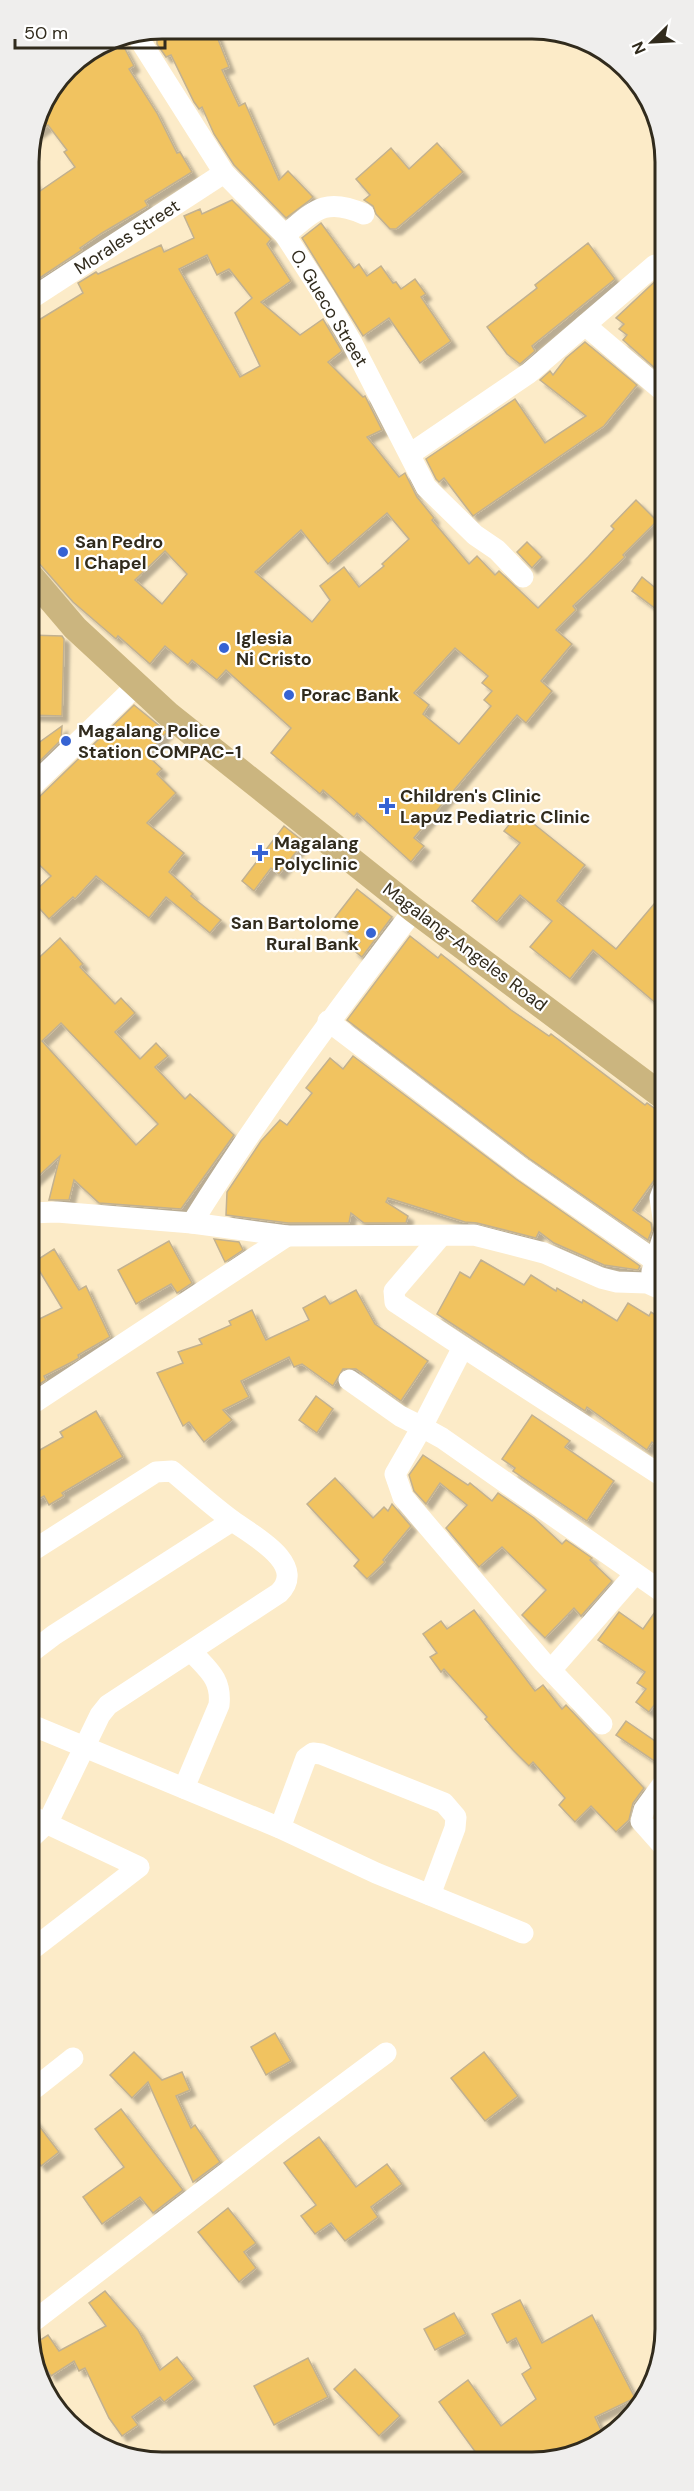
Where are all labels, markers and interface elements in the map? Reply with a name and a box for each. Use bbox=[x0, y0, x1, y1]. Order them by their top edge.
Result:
scale bar bbox=[15, 12, 165, 50]
north arrow bbox=[622, 12, 682, 72]
text: 50 m bbox=[24, 21, 68, 45]
text: N bbox=[627, 38, 651, 57]
street label: Morales Street bbox=[70, 194, 184, 280]
street label: O. Gueco Street bbox=[285, 245, 373, 371]
place label: San Pedro I Chapel bbox=[75, 530, 163, 575]
marker: San Pedro I Chapel bbox=[56, 545, 70, 559]
place label: Iglesia Ni Cristo bbox=[236, 626, 312, 671]
marker: Iglesia Ni Cristo bbox=[217, 641, 231, 655]
place label: Porac Bank bbox=[301, 683, 400, 707]
marker: Porac Bank bbox=[282, 688, 296, 702]
place label: Magalang Police Station COMPAC-1 bbox=[78, 719, 241, 764]
marker: Magalang Police Station COMPAC-1 bbox=[59, 734, 73, 748]
place label: Children's Clinic Lapuz Pediatric Clinic bbox=[400, 784, 590, 829]
marker: Children's Clinic Lapuz Pediatric Clinic bbox=[378, 797, 396, 815]
place label: Magalang Polyclinic bbox=[274, 831, 359, 876]
marker: Magalang Polyclinic bbox=[251, 844, 269, 862]
street label: Magalang-Angeles Road bbox=[378, 877, 552, 1017]
place label: San Bartolome Rural Bank bbox=[231, 911, 360, 956]
marker: San Bartolome Rural Bank bbox=[364, 926, 378, 940]

